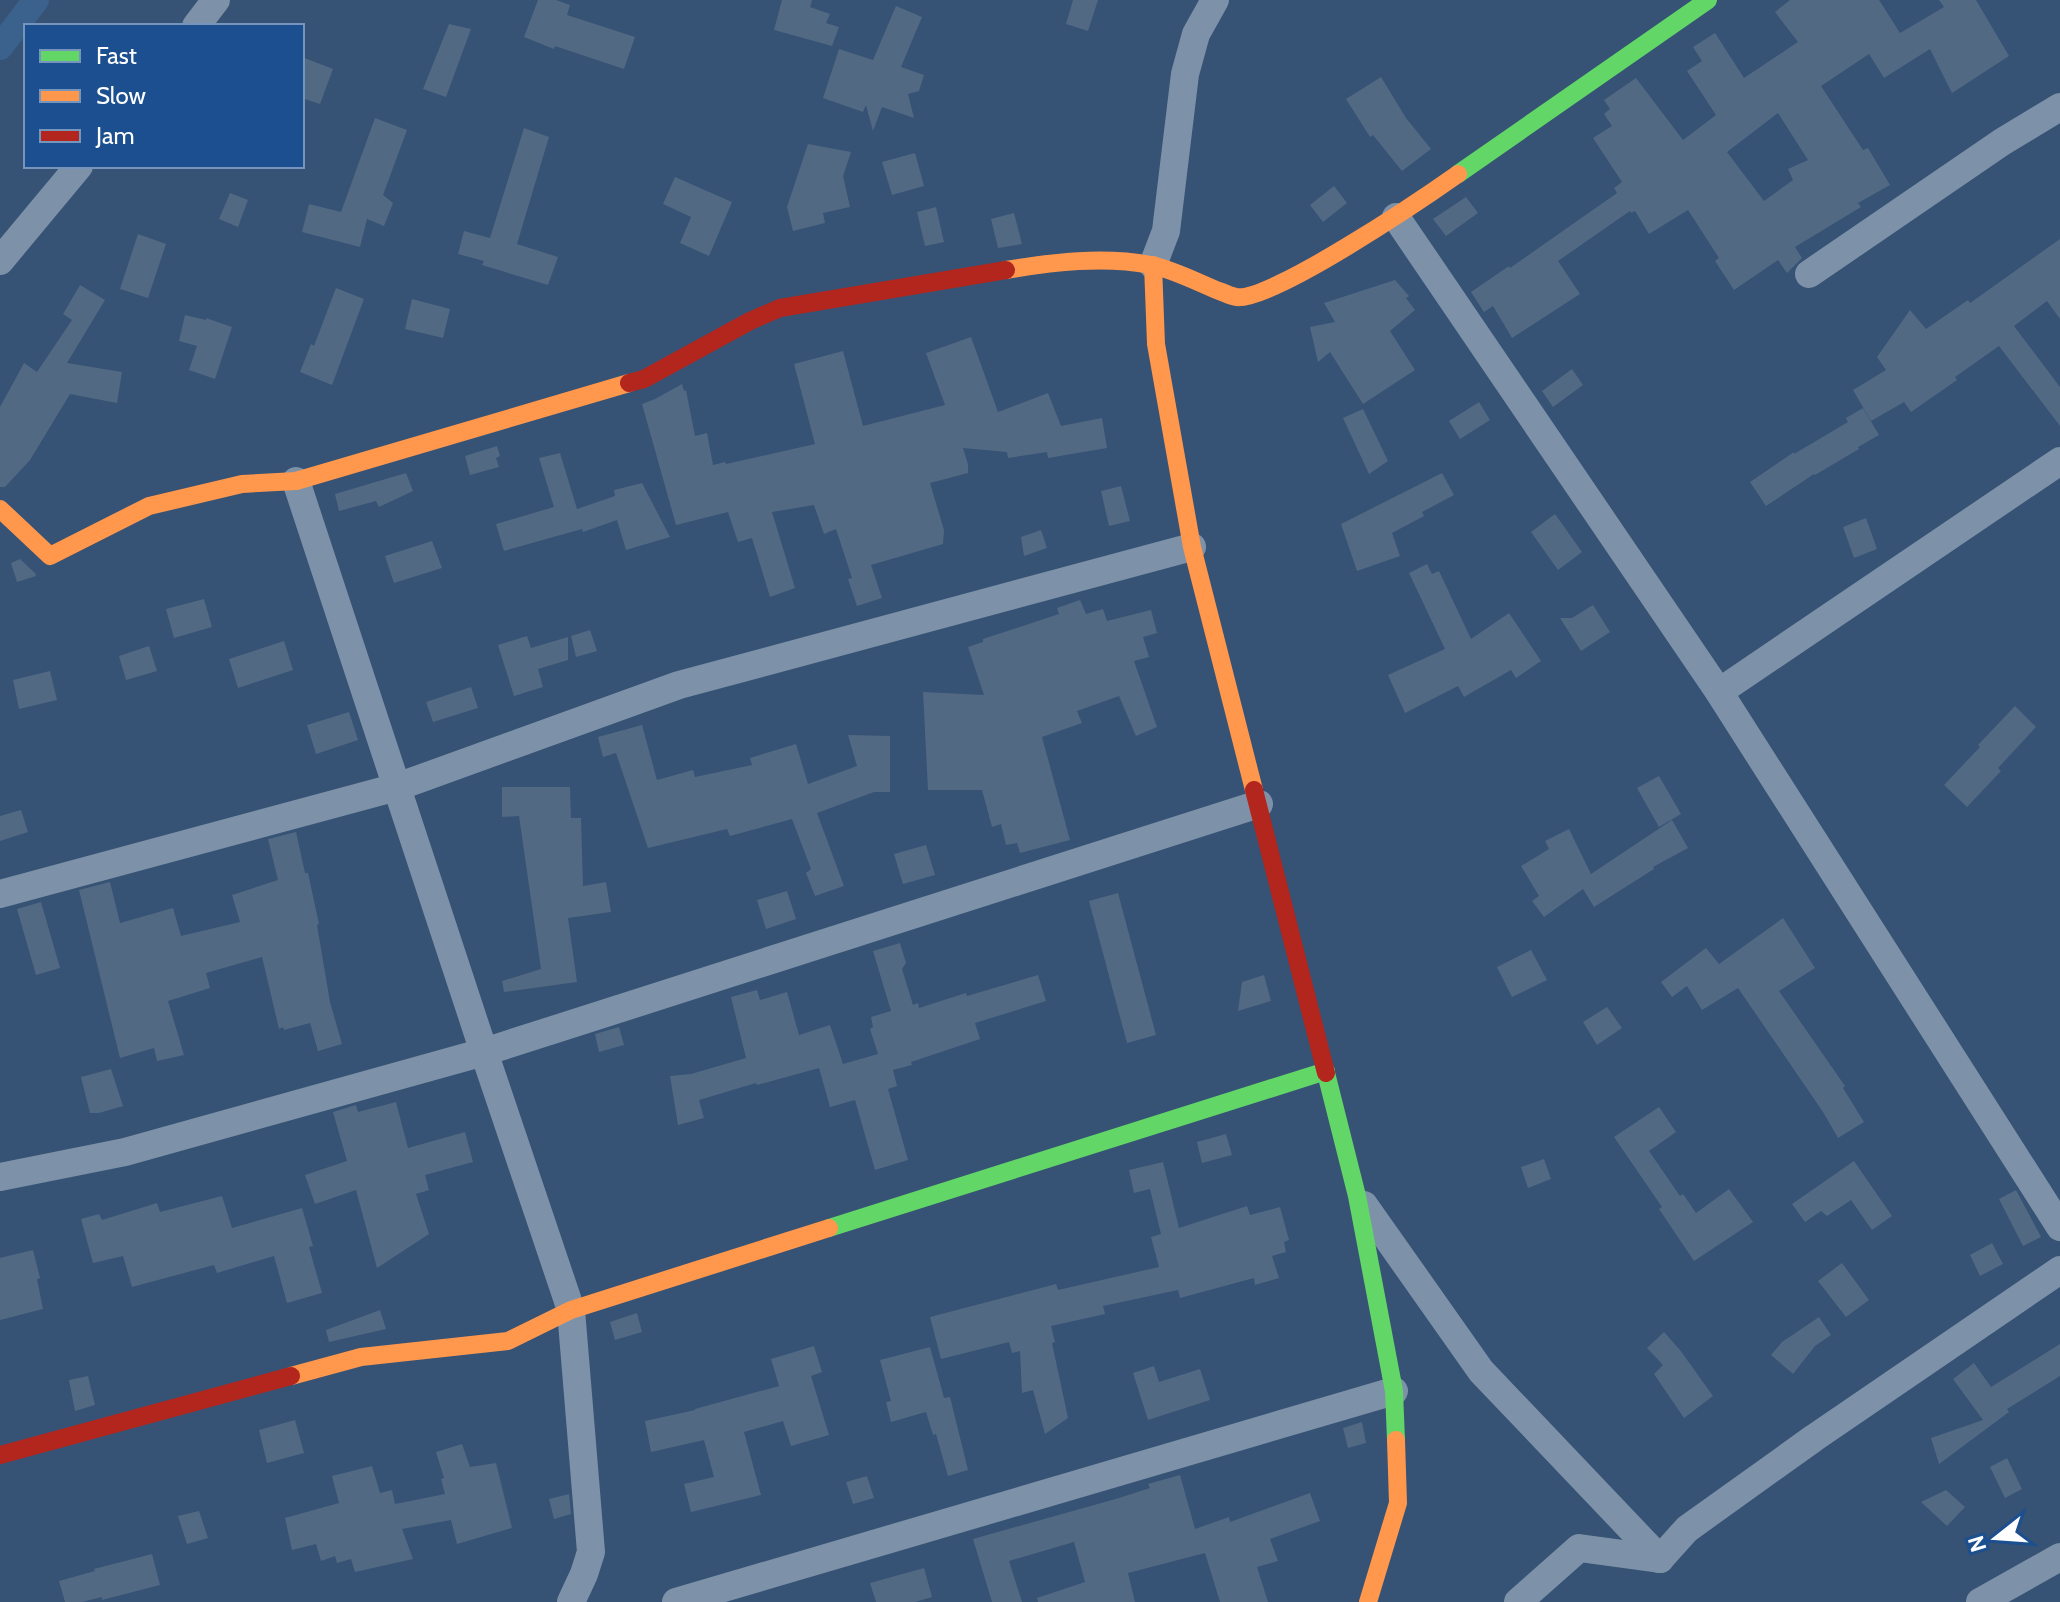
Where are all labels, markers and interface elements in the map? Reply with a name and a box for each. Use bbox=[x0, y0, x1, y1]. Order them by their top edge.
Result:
legend bbox=[24, 24, 304, 168]
text: Fast bbox=[96, 41, 137, 70]
text: Slow bbox=[96, 81, 146, 110]
text: Jam bbox=[95, 121, 134, 150]
north arrow bbox=[1956, 1498, 2036, 1578]
text: N bbox=[1962, 1532, 1993, 1555]

